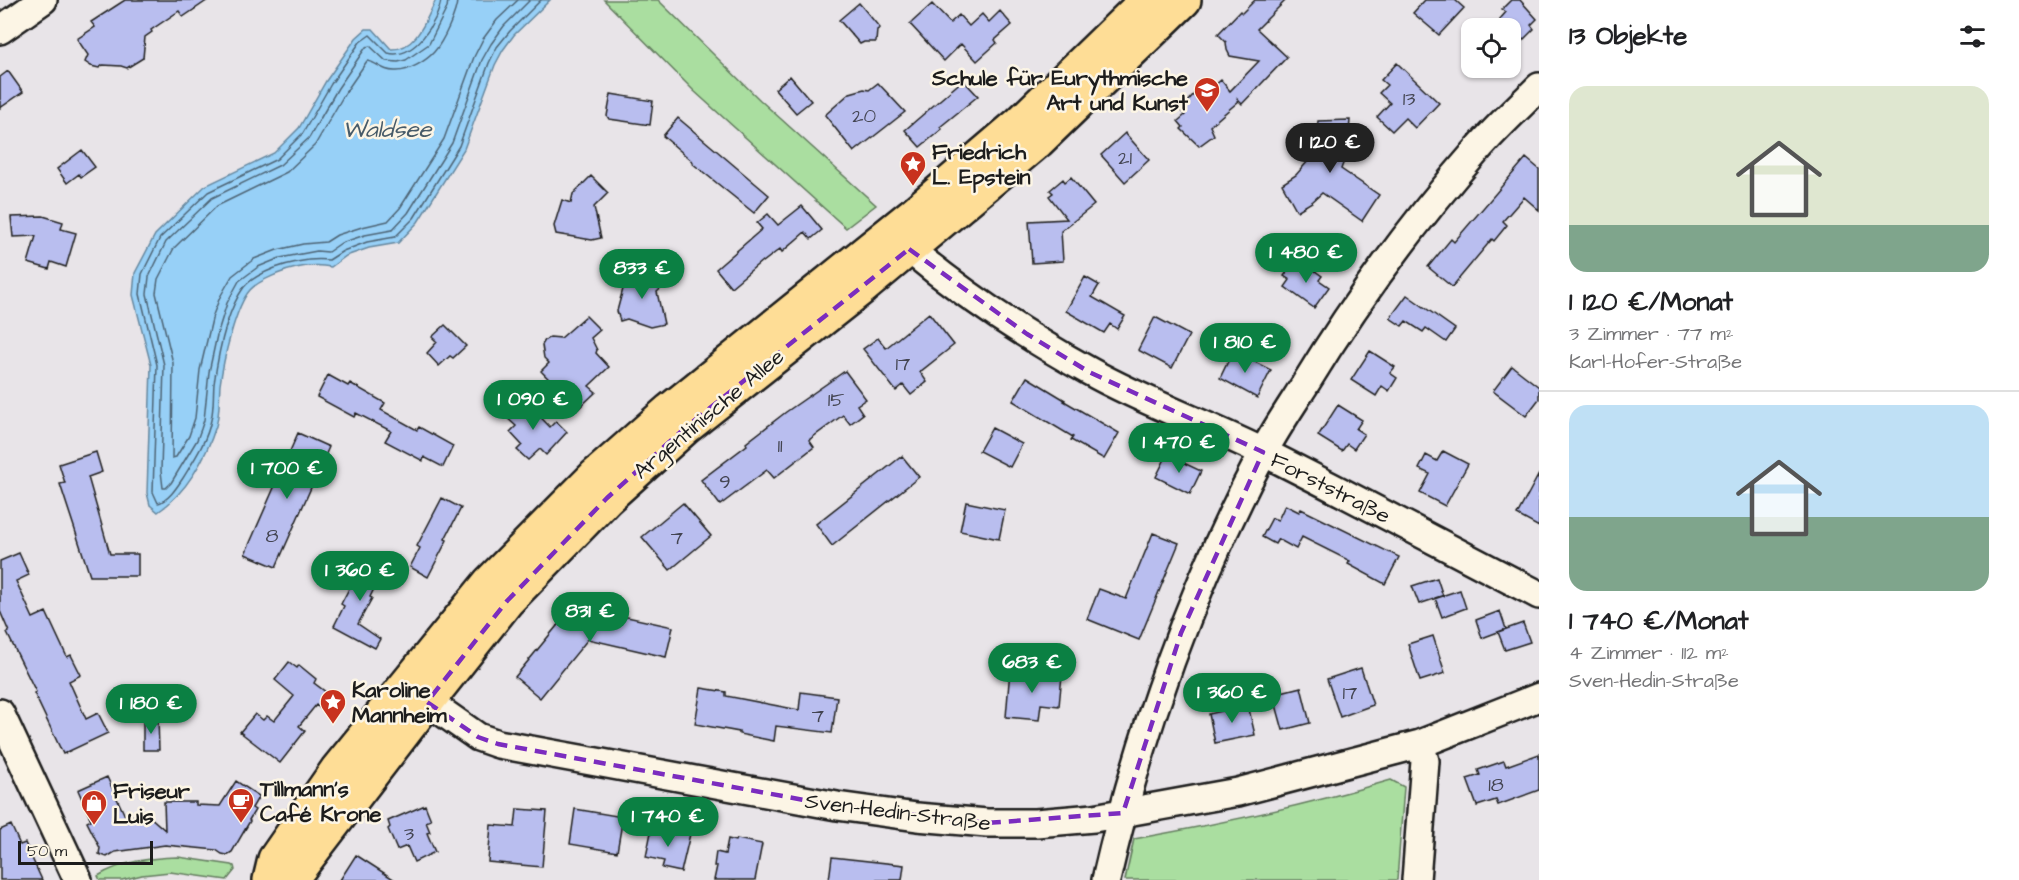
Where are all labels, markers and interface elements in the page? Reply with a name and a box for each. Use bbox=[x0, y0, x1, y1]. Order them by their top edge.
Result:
map controls bbox=[1461, 18, 1521, 78]
button: locate bbox=[1461, 18, 1521, 78]
text: 13 Objekte bbox=[1569, 18, 1687, 54]
icon: filters bbox=[1956, 20, 1989, 53]
place label: Schule für Eurythmische Art und Kunst bbox=[931, 63, 1189, 119]
school or university icon: Schule für Eurythmische Art und Kunst bbox=[1192, 75, 1222, 113]
house number: 13 bbox=[1403, 85, 1415, 113]
house number: 20 bbox=[852, 102, 876, 130]
water label: Waldsee bbox=[343, 113, 432, 147]
pin: 1 120 € bbox=[1275, 123, 1385, 174]
icon: home bbox=[1725, 125, 1833, 233]
text: 1 120 € bbox=[1299, 128, 1361, 156]
place label: Friedrich L. Epstein bbox=[932, 137, 1031, 193]
house number: 21 bbox=[1118, 144, 1132, 172]
place icon: Friedrich L. Epstein bbox=[898, 149, 928, 187]
pin: 1 480 € bbox=[1251, 233, 1361, 284]
text: 1 480 € bbox=[1269, 238, 1343, 266]
pin: 833 € bbox=[600, 249, 684, 300]
text: 833 € bbox=[613, 254, 671, 282]
text: 1 120 €/Monat bbox=[1569, 284, 1733, 320]
text: 3 Zimmer · 77 m² bbox=[1569, 320, 1733, 348]
pin: 1 810 € bbox=[1190, 323, 1300, 374]
text: 1 810 € bbox=[1214, 328, 1276, 356]
street label: Argentinische Allee bbox=[627, 342, 792, 487]
text: Karl-Hofer-Straße bbox=[1569, 348, 1742, 376]
house number: 17 bbox=[896, 350, 910, 378]
pin: 1 090 € bbox=[478, 380, 588, 431]
text: 1 090 € bbox=[497, 385, 569, 413]
house number: 15 bbox=[828, 386, 844, 414]
pin: 1 470 € bbox=[1124, 423, 1234, 474]
text: 1 470 € bbox=[1142, 428, 1216, 456]
house number: 11 bbox=[777, 432, 783, 460]
icon: home bbox=[1725, 444, 1833, 552]
street label: Forststraße bbox=[1265, 445, 1396, 532]
pin: 1 700 € bbox=[232, 449, 342, 500]
text: 1 700 € bbox=[251, 454, 323, 482]
house number: 9 bbox=[719, 468, 731, 496]
house number: 8 bbox=[266, 522, 279, 550]
house number: 7 bbox=[671, 524, 683, 552]
pin: 1 360 € bbox=[305, 551, 415, 602]
text: 1 360 € bbox=[325, 556, 395, 584]
pin: 831 € bbox=[548, 592, 632, 643]
text: 831 € bbox=[565, 597, 615, 625]
text: 1 740 €/Monat bbox=[1569, 603, 1749, 639]
text: 4 Zimmer · 112 m² bbox=[1569, 639, 1729, 667]
pin: 683 € bbox=[990, 643, 1074, 694]
text: 683 € bbox=[1002, 648, 1062, 676]
text: Sven-Hedin-Straße bbox=[1569, 667, 1739, 695]
pin: 1 360 € bbox=[1177, 673, 1287, 724]
place label: Karoline Mannheim bbox=[352, 675, 448, 731]
text: 1 360 € bbox=[1197, 678, 1267, 706]
house number: 17 bbox=[1343, 679, 1357, 707]
pin: 1 180 € bbox=[96, 684, 206, 735]
place icon: Karoline Mannheim bbox=[318, 687, 348, 725]
text: 1 180 € bbox=[120, 689, 182, 717]
house number: 7 bbox=[812, 702, 824, 730]
house number: 18 bbox=[1488, 771, 1504, 799]
place label: Tillmann's Café Krone bbox=[259, 774, 381, 830]
place label: Friseur Luis bbox=[113, 776, 191, 832]
cafe icon: Tillmann's Café Krone bbox=[226, 786, 256, 824]
street label: Sven-Hedin-Straße bbox=[803, 786, 993, 839]
shop icon: Friseur Luis bbox=[79, 788, 109, 826]
pin: 1 740 € bbox=[613, 797, 723, 848]
text: 1 740 € bbox=[631, 802, 705, 830]
house number: 3 bbox=[404, 820, 414, 848]
scale bar bbox=[18, 838, 153, 866]
text: 50 m bbox=[27, 840, 67, 862]

